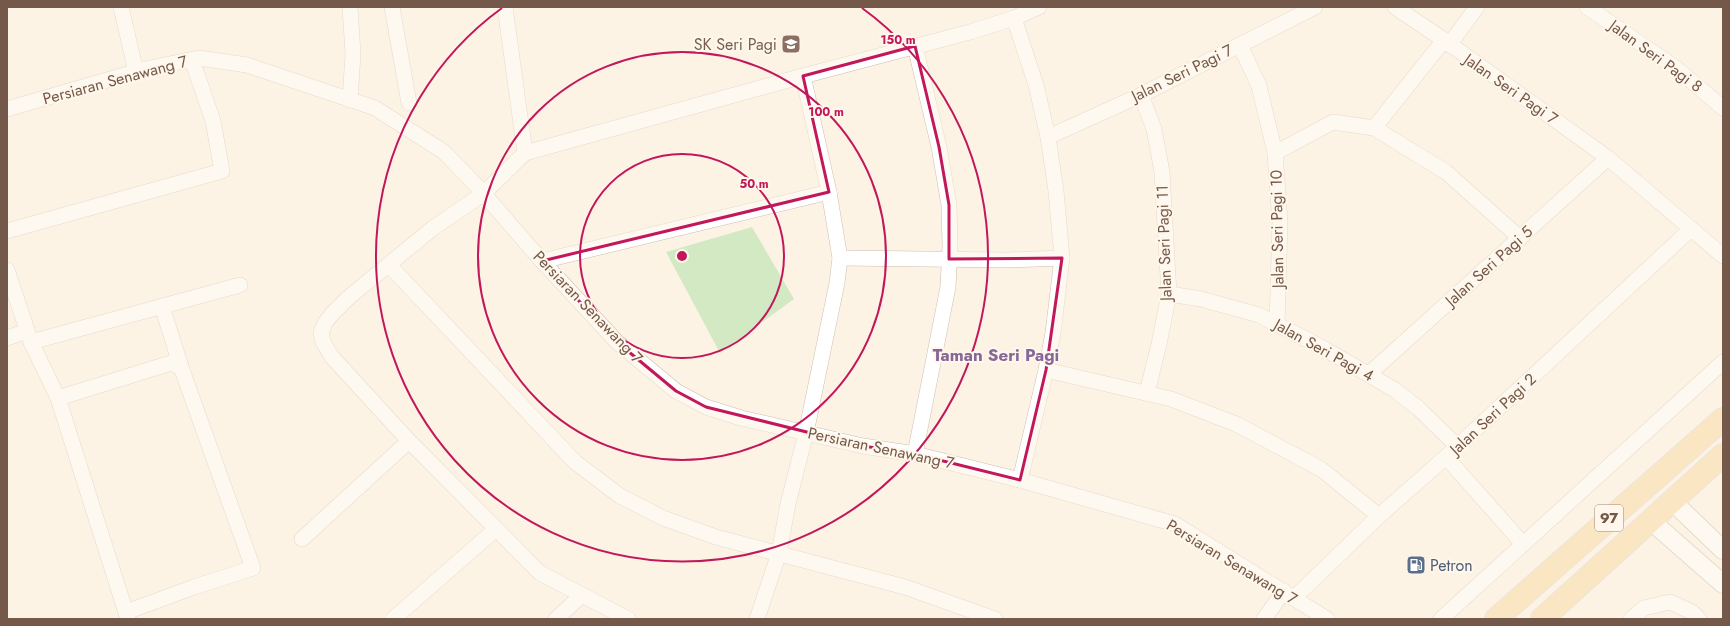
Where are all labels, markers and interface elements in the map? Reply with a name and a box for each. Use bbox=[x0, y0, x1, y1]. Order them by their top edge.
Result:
street label: Jalan Seri Pagi 8 bbox=[1603, 13, 1707, 98]
text: 150 m bbox=[880, 31, 916, 49]
place label: SK Seri Pagi bbox=[694, 33, 777, 56]
school or university icon: SK Seri Pagi bbox=[780, 33, 802, 55]
street label: Jalan Seri Pagi 7 bbox=[1126, 38, 1237, 108]
street label: Jalan Seri Pagi 7 bbox=[1458, 47, 1563, 130]
street label: Persiaran Senawang 7 bbox=[40, 49, 191, 110]
text: 100 m bbox=[808, 103, 844, 121]
street label: Jalan Seri Pagi 10 bbox=[1264, 170, 1290, 290]
text: 50 m bbox=[739, 175, 769, 193]
street label: Jalan Seri Pagi 11 bbox=[1150, 185, 1178, 303]
street label: Jalan Seri Pagi 5 bbox=[1439, 220, 1538, 313]
street label: Persiaran Senawang 7 bbox=[528, 245, 648, 369]
centre of rings bbox=[675, 249, 689, 263]
street label: Jalan Seri Pagi 4 bbox=[1268, 312, 1378, 387]
district label: Taman Seri Pagi bbox=[933, 343, 1059, 367]
street label: Jalan Seri Pagi 2 bbox=[1443, 368, 1541, 462]
street label: Persiaran Senawang 7 bbox=[806, 421, 957, 475]
road number: 97 bbox=[1595, 505, 1623, 531]
street label: Persiaran Senawang 7 bbox=[1162, 514, 1302, 611]
fuel station icon: Petron bbox=[1405, 554, 1427, 576]
place label: Petron bbox=[1430, 554, 1473, 577]

